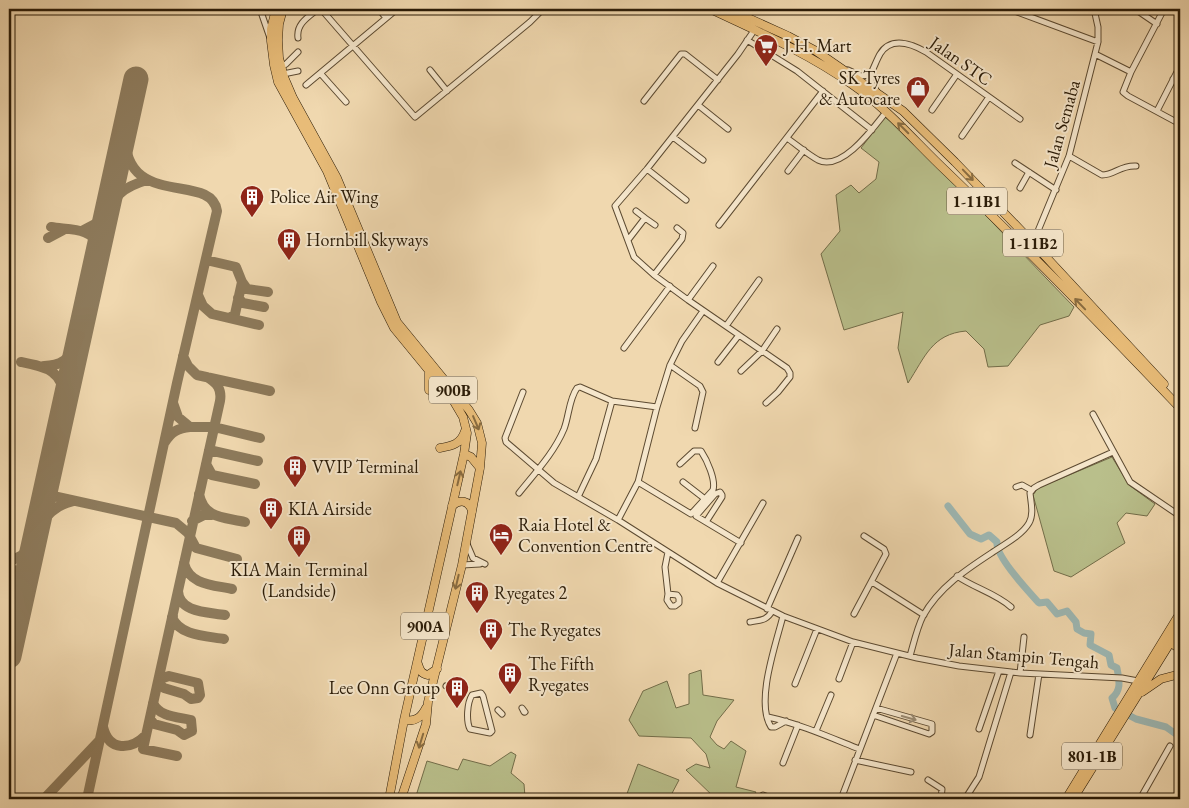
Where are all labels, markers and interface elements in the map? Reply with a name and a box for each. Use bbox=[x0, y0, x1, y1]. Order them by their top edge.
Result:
street label: Jalan STC bbox=[924, 30, 997, 90]
supermarket icon: J.H. Mart bbox=[753, 33, 779, 67]
place label: J.H. Mart bbox=[782, 34, 852, 57]
place label: SK Tyres & Autocare bbox=[819, 66, 900, 110]
shop icon: SK Tyres & Autocare bbox=[905, 75, 931, 109]
street label: Jalan Semaba bbox=[1037, 76, 1085, 172]
one-way arrow bbox=[896, 122, 909, 134]
one-way arrow bbox=[962, 169, 974, 182]
building icon: Police Air Wing bbox=[239, 184, 265, 218]
place label: Police Air Wing bbox=[270, 185, 379, 208]
road number: 1-11B1 bbox=[947, 188, 1007, 215]
building icon: Hornbill Skyways bbox=[276, 227, 302, 261]
place label: Hornbill Skyways bbox=[306, 228, 429, 251]
road number: 1-11B2 bbox=[1003, 230, 1063, 256]
one-way arrow bbox=[1074, 298, 1086, 311]
road number: 900B bbox=[429, 376, 477, 404]
one-way arrow bbox=[472, 415, 482, 430]
building icon: VVIP Terminal bbox=[282, 454, 308, 488]
place label: VVIP Terminal bbox=[312, 455, 418, 478]
one-way arrow bbox=[455, 471, 464, 487]
building icon: KIA Airside bbox=[258, 496, 284, 530]
place label: KIA Airside bbox=[288, 497, 372, 520]
place label: Raia Hotel & Convention Centre bbox=[518, 513, 653, 557]
hotel icon: Raia Hotel & Convention Centre bbox=[488, 522, 514, 556]
building icon: KIA Main Terminal (Landside) bbox=[286, 524, 312, 558]
place label: KIA Main Terminal (Landside) bbox=[230, 558, 368, 602]
one-way arrow bbox=[452, 574, 462, 590]
building icon: Ryegates 2 bbox=[464, 580, 490, 614]
place label: Ryegates 2 bbox=[494, 581, 567, 604]
road number: 900A bbox=[401, 612, 449, 640]
building icon: The Ryegates bbox=[478, 617, 504, 651]
place label: The Ryegates bbox=[508, 618, 601, 641]
street label: Jalan Stampin Tengah bbox=[946, 637, 1100, 674]
place label: The Fifth Ryegates bbox=[528, 652, 594, 696]
building icon: The Fifth Ryegates bbox=[497, 661, 523, 695]
building icon: Lee Onn Group bbox=[444, 675, 470, 709]
place label: Lee Onn Group bbox=[329, 676, 440, 699]
one-way arrow bbox=[901, 714, 917, 723]
one-way arrow bbox=[416, 732, 426, 748]
road number: 801-1B bbox=[1062, 742, 1122, 769]

